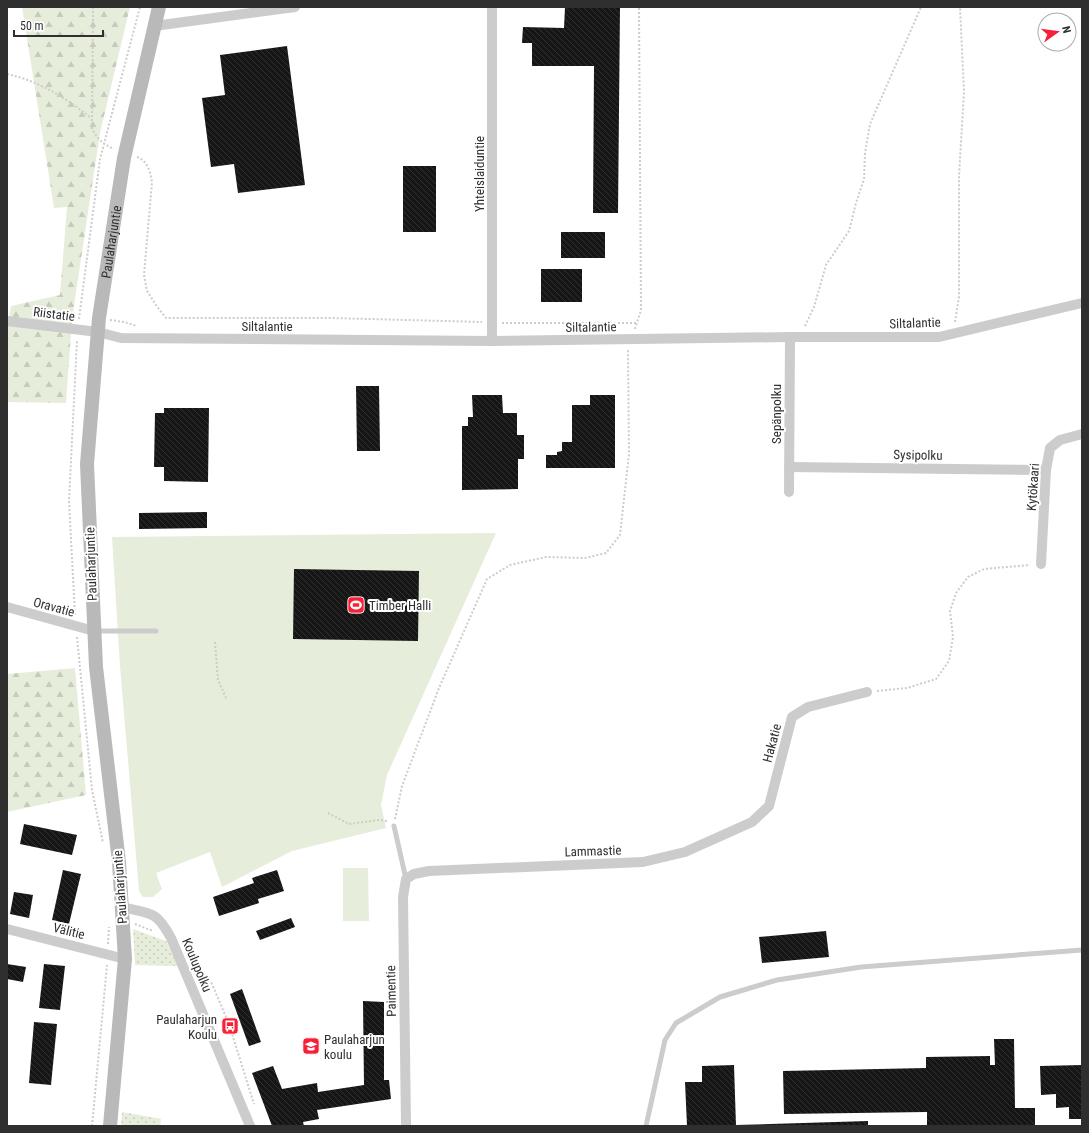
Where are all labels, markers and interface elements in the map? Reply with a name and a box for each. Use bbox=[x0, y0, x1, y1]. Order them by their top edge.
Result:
scale bar bbox=[14, 12, 103, 38]
north arrow bbox=[1037, 12, 1077, 52]
text: 50 m bbox=[20, 19, 44, 33]
text: N bbox=[1059, 25, 1073, 35]
street label: Yhteislaiduntie bbox=[472, 136, 487, 212]
street label: Paulaharjuntie bbox=[98, 204, 124, 279]
street label: Riistatie bbox=[32, 304, 76, 324]
street label: Siltalantie bbox=[889, 315, 941, 331]
street label: Siltalantie bbox=[241, 319, 293, 334]
street label: Siltalantie bbox=[565, 319, 617, 335]
street label: Sepänpolku bbox=[769, 384, 784, 444]
street label: Sysipolku bbox=[893, 447, 943, 463]
street label: Kytökaari bbox=[1024, 463, 1042, 511]
street label: Paulaharjuntie bbox=[82, 527, 100, 601]
street label: Oravatie bbox=[32, 594, 76, 620]
sports icon: Timber Halli bbox=[346, 595, 366, 615]
place label: Timber Halli bbox=[369, 598, 431, 613]
street label: Hakatie bbox=[760, 722, 784, 764]
street label: Lammastie bbox=[564, 843, 622, 859]
street label: Paulaharjuntie bbox=[110, 850, 130, 924]
street label: Välitie bbox=[52, 920, 86, 942]
street label: Koulupolku bbox=[179, 936, 215, 994]
street label: Paimentie bbox=[383, 965, 399, 1017]
place label: Paulaharjun Koulu bbox=[156, 1012, 217, 1042]
bus stop icon: Paulaharjun Koulu bbox=[220, 1016, 240, 1036]
place label: Paulaharjun koulu bbox=[324, 1032, 385, 1062]
school or university icon: Paulaharjun koulu bbox=[301, 1036, 321, 1056]

